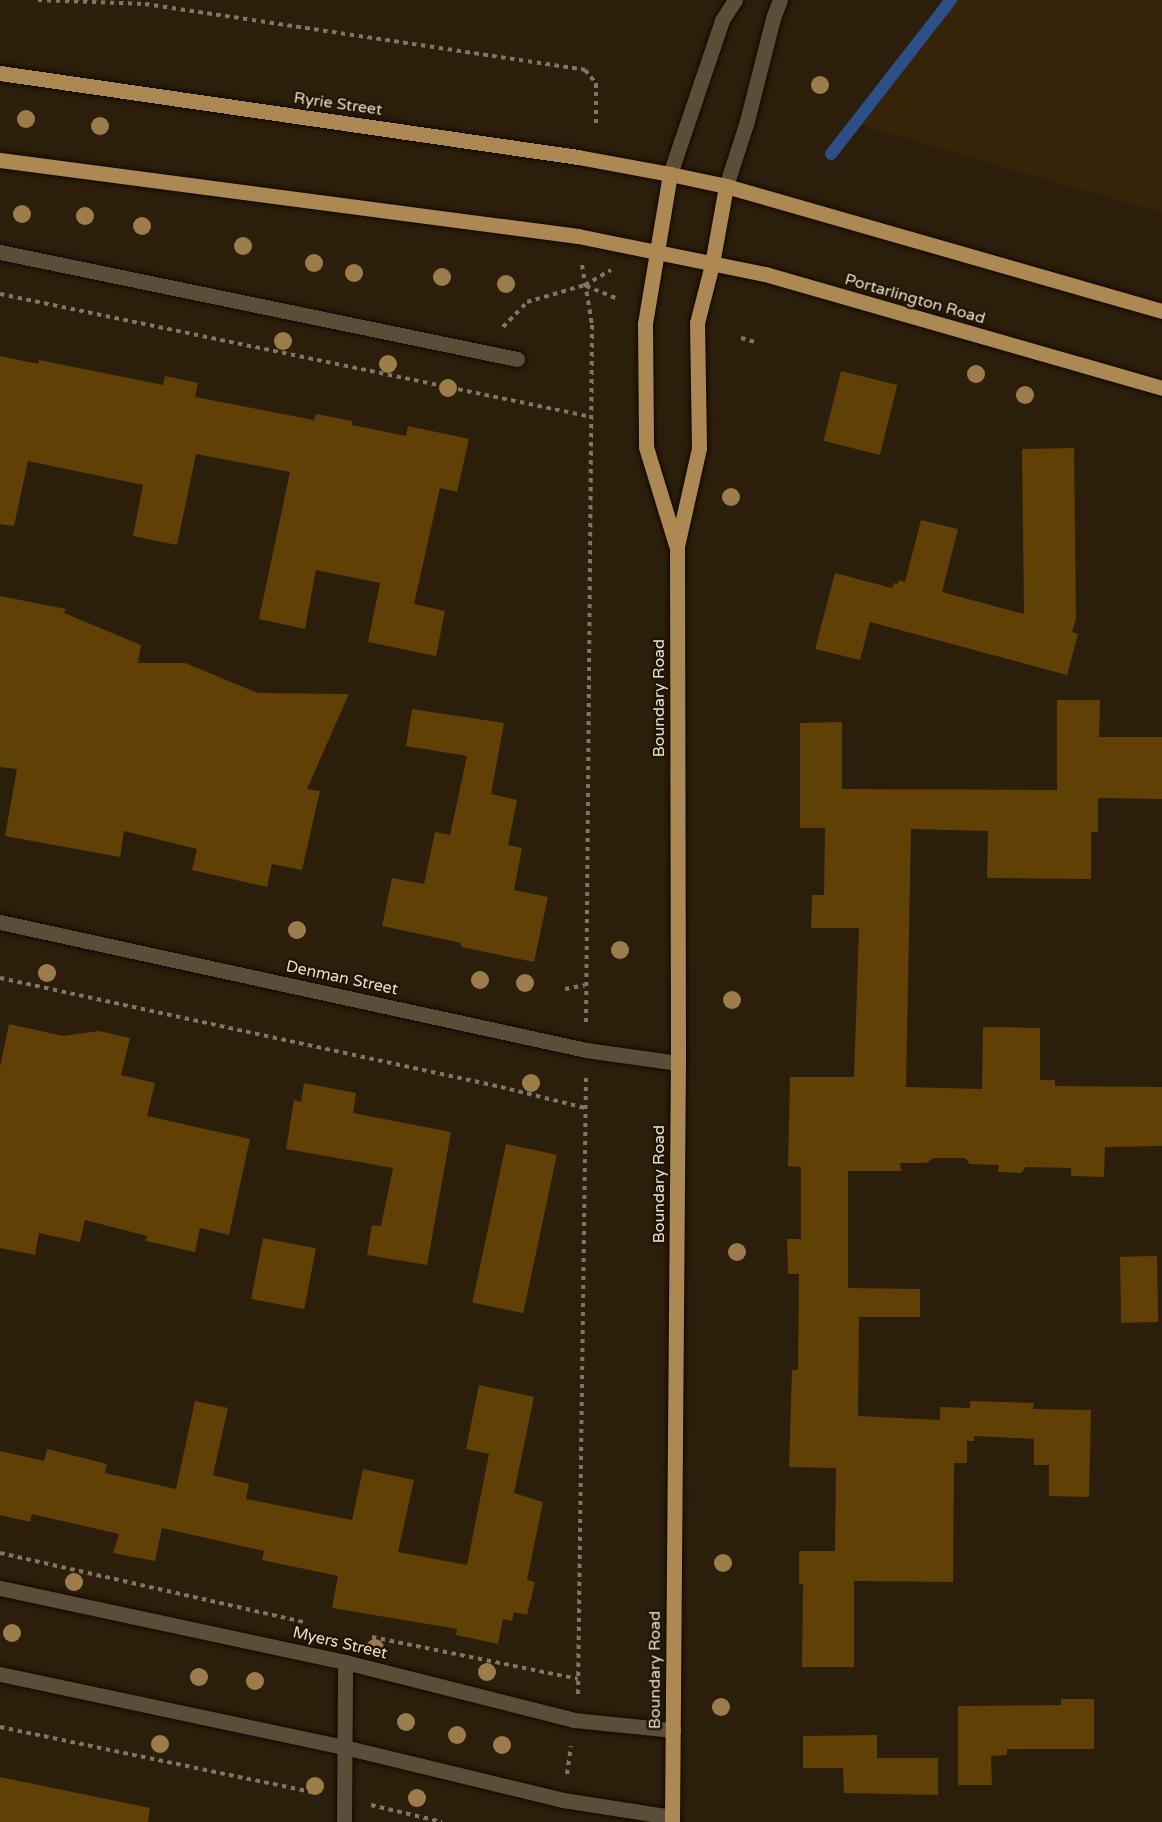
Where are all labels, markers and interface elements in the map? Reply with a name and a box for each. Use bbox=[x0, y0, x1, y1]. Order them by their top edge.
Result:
street label: Ryrie Street bbox=[293, 88, 383, 120]
street label: Portarlington Road bbox=[843, 270, 987, 328]
street label: Boundary Road bbox=[649, 639, 669, 757]
street label: Denman Street bbox=[284, 957, 400, 999]
street label: Boundary Road bbox=[649, 1125, 669, 1243]
street label: Boundary Road bbox=[645, 1611, 665, 1729]
street label: Myers Street bbox=[291, 1623, 389, 1663]

